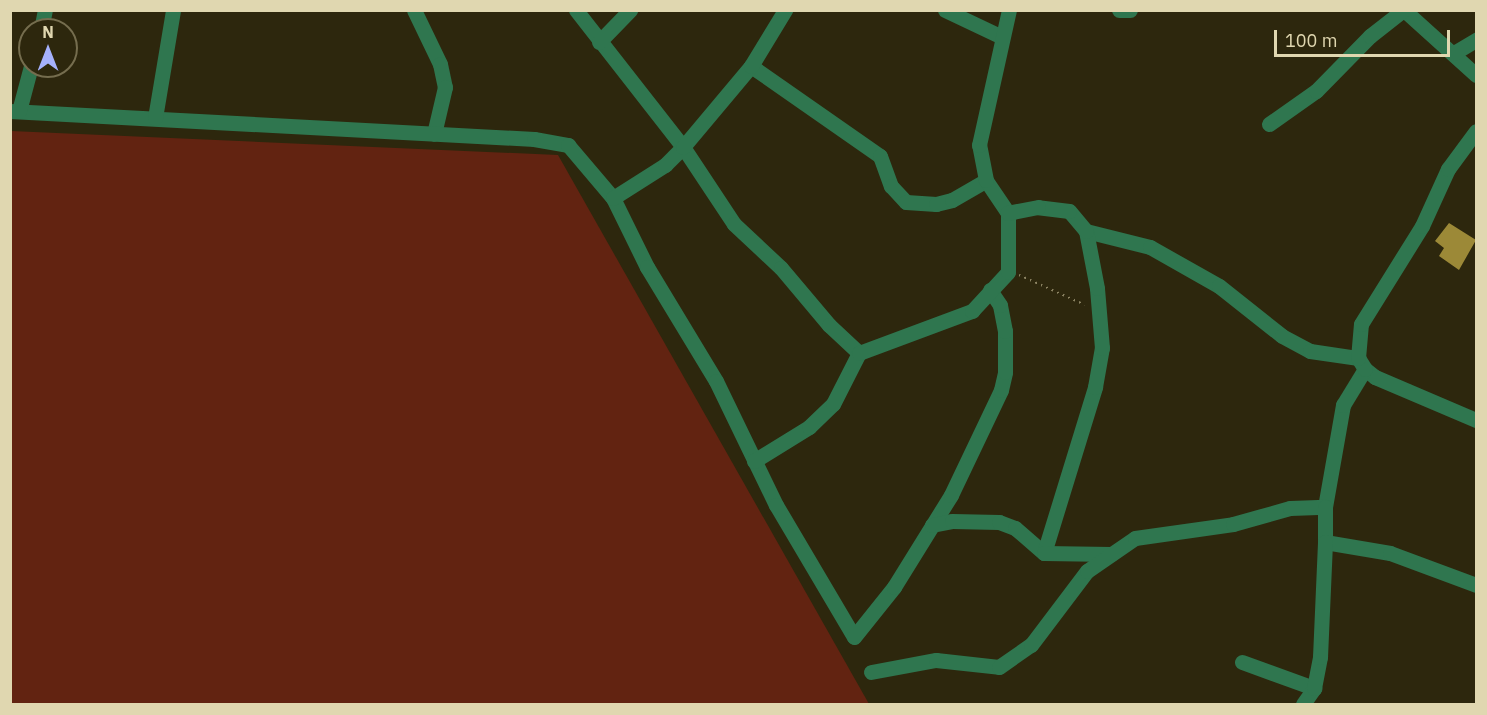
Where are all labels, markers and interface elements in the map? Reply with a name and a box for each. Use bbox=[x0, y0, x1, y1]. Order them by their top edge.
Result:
north arrow bbox=[18, 18, 78, 78]
scale bar bbox=[1277, 18, 1452, 56]
text: N bbox=[42, 22, 54, 42]
text: 100 m bbox=[1285, 29, 1337, 52]

